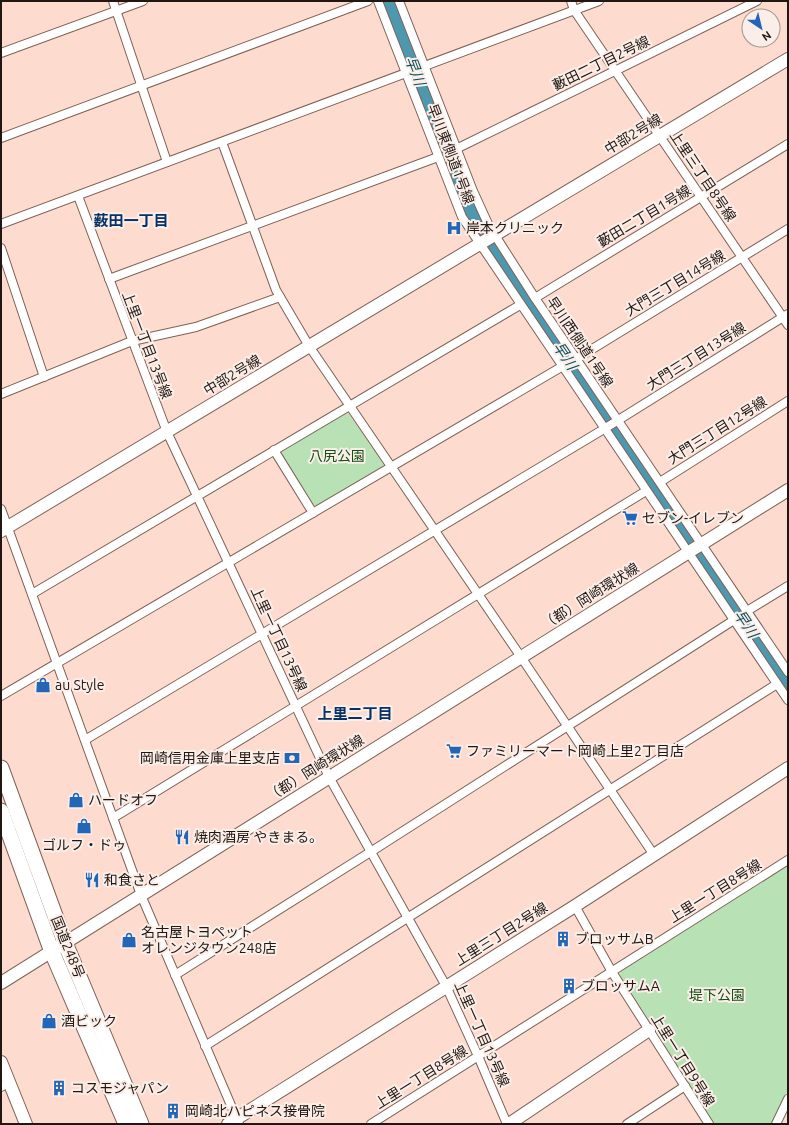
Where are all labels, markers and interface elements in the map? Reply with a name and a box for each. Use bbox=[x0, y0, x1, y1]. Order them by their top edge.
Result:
north arrow bbox=[741, 8, 781, 48]
text: N bbox=[760, 29, 774, 43]
street label: 藪田二丁目2号線 bbox=[550, 33, 652, 93]
water label: 早川 bbox=[402, 54, 429, 90]
street label: 早川東側道1号線 bbox=[425, 102, 477, 206]
street label: 中部2号線 bbox=[601, 111, 665, 157]
street label: 上里三丁目8号線 bbox=[667, 128, 739, 224]
street label: 藪田二丁目1号線 bbox=[594, 182, 694, 250]
district label: 薮田一丁目 bbox=[93, 212, 169, 229]
hospital icon: 岸本クリニック bbox=[445, 219, 463, 237]
place label: 岸本クリニック bbox=[466, 220, 564, 236]
street label: 大門三丁目14号線 bbox=[622, 247, 728, 319]
street label: 上里一丁目13号線 bbox=[119, 289, 175, 401]
street label: 早川西側道1号線 bbox=[543, 293, 617, 391]
street label: 大門三丁目13号線 bbox=[644, 319, 748, 393]
water label: 早川 bbox=[549, 339, 581, 373]
street label: 中部2号線 bbox=[200, 352, 264, 398]
street label: 大門三丁目12号線 bbox=[665, 393, 769, 467]
park label: 八尻公園 bbox=[309, 448, 365, 464]
supermarket icon: セブン-イレブン bbox=[621, 509, 639, 527]
place label: セブン-イレブン bbox=[642, 510, 744, 526]
street label: （都）岡崎環状線 bbox=[538, 560, 642, 632]
street label: 上里一丁目13号線 bbox=[248, 584, 310, 694]
water label: 早川 bbox=[731, 607, 763, 643]
shop icon: au Style bbox=[34, 676, 52, 694]
place label: au Style bbox=[55, 677, 104, 693]
district label: 上里二丁目 bbox=[317, 705, 393, 722]
street label: （都）岡崎環状線 bbox=[263, 732, 367, 804]
supermarket icon: ファミリーマート岡崎上里2丁目店 bbox=[445, 742, 463, 760]
place label: ファミリーマート岡崎上里2丁目店 bbox=[466, 743, 684, 759]
bank icon: 岡崎信用金庫上里支店 bbox=[283, 749, 301, 767]
place label: 岡崎信用金庫上里支店 bbox=[140, 750, 280, 766]
shop icon: ハードオフ bbox=[67, 791, 85, 809]
place label: ハードオフ bbox=[88, 792, 158, 808]
shop icon: ゴルフ・ドゥ bbox=[75, 817, 93, 835]
restaurant icon: 焼肉酒房 やきまる。 bbox=[173, 828, 191, 846]
place label: 焼肉酒房 やきまる。 bbox=[194, 829, 323, 845]
place label: ゴルフ・ドゥ bbox=[42, 837, 126, 853]
street label: 上里一丁目8号線 bbox=[666, 856, 764, 926]
restaurant icon: 和食さと bbox=[83, 871, 101, 889]
place label: 和食さと bbox=[104, 872, 160, 888]
street label: 上里三丁目2号線 bbox=[452, 899, 550, 969]
street label: 国道248号 bbox=[48, 914, 88, 980]
place label: 名古屋トヨペット オレンジタウン248店 bbox=[141, 924, 276, 956]
building icon: ブロッサムB bbox=[554, 930, 572, 948]
shop icon: 名古屋トヨペット オレンジタウン248店 bbox=[120, 931, 138, 949]
place label: ブロッサムB bbox=[575, 931, 654, 947]
building icon: ブロッサムA bbox=[560, 977, 578, 995]
place label: ブロッサムA bbox=[581, 978, 660, 994]
street label: 上里一丁目13号線 bbox=[452, 979, 512, 1089]
park label: 堤下公園 bbox=[689, 987, 745, 1003]
street label: 上里一丁目9号線 bbox=[648, 1011, 718, 1109]
shop icon: 酒ビック bbox=[40, 1012, 58, 1030]
place label: 酒ビック bbox=[61, 1013, 117, 1029]
street label: 上里一丁目8号線 bbox=[372, 1042, 470, 1112]
building icon: コスモジャパン bbox=[50, 1079, 68, 1097]
place label: コスモジャパン bbox=[71, 1080, 169, 1096]
building icon: 岡崎北ハピネス接骨院 bbox=[164, 1102, 182, 1120]
place label: 岡崎北ハピネス接骨院 bbox=[185, 1103, 325, 1119]

